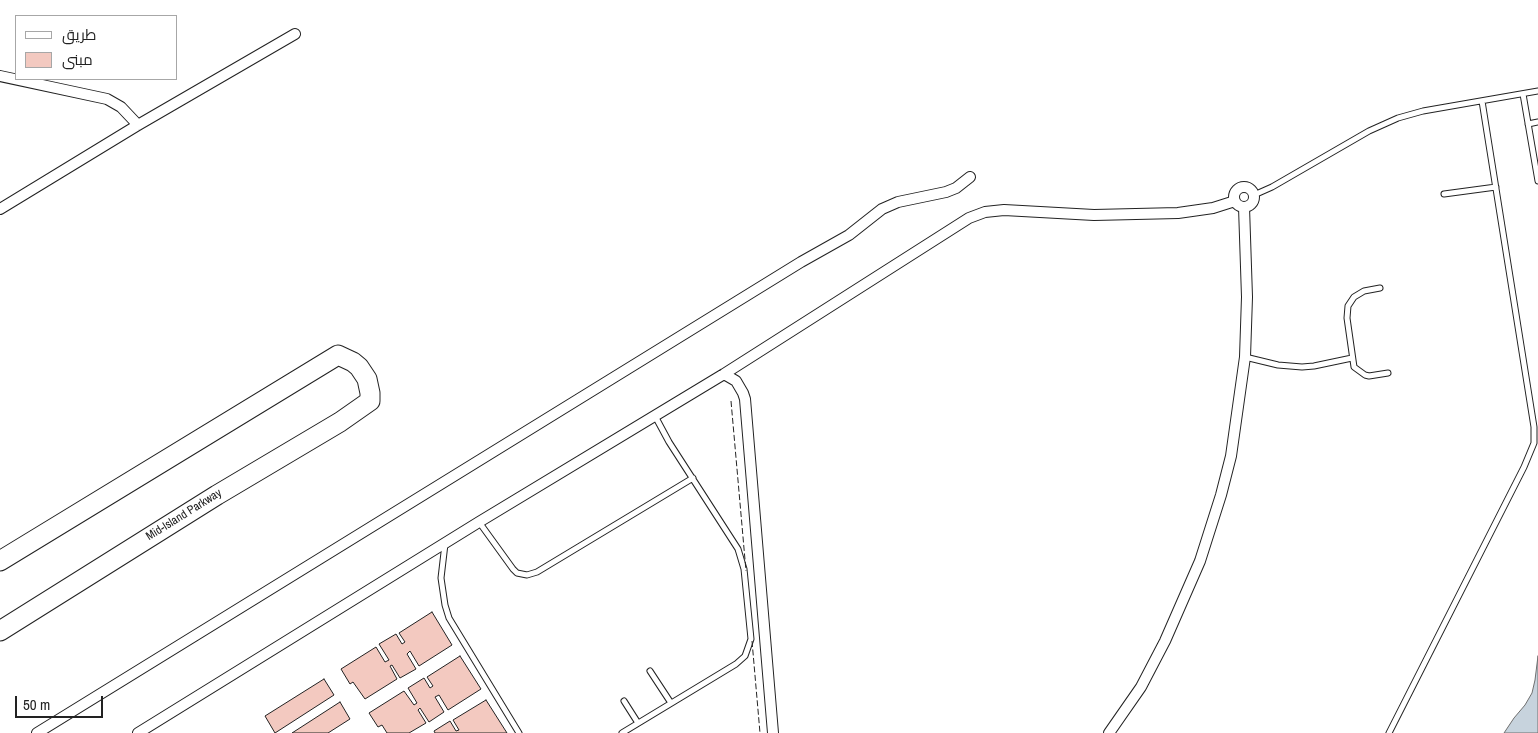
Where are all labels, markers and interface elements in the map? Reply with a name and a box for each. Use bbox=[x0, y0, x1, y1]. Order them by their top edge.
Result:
legend bbox=[15, 15, 178, 80]
text: طريق bbox=[62, 24, 96, 45]
text: مبنى bbox=[62, 49, 93, 70]
street label: Mid-Island Parkway bbox=[144, 486, 224, 544]
scale bar bbox=[18, 686, 105, 718]
text: 50 m bbox=[23, 694, 50, 715]

